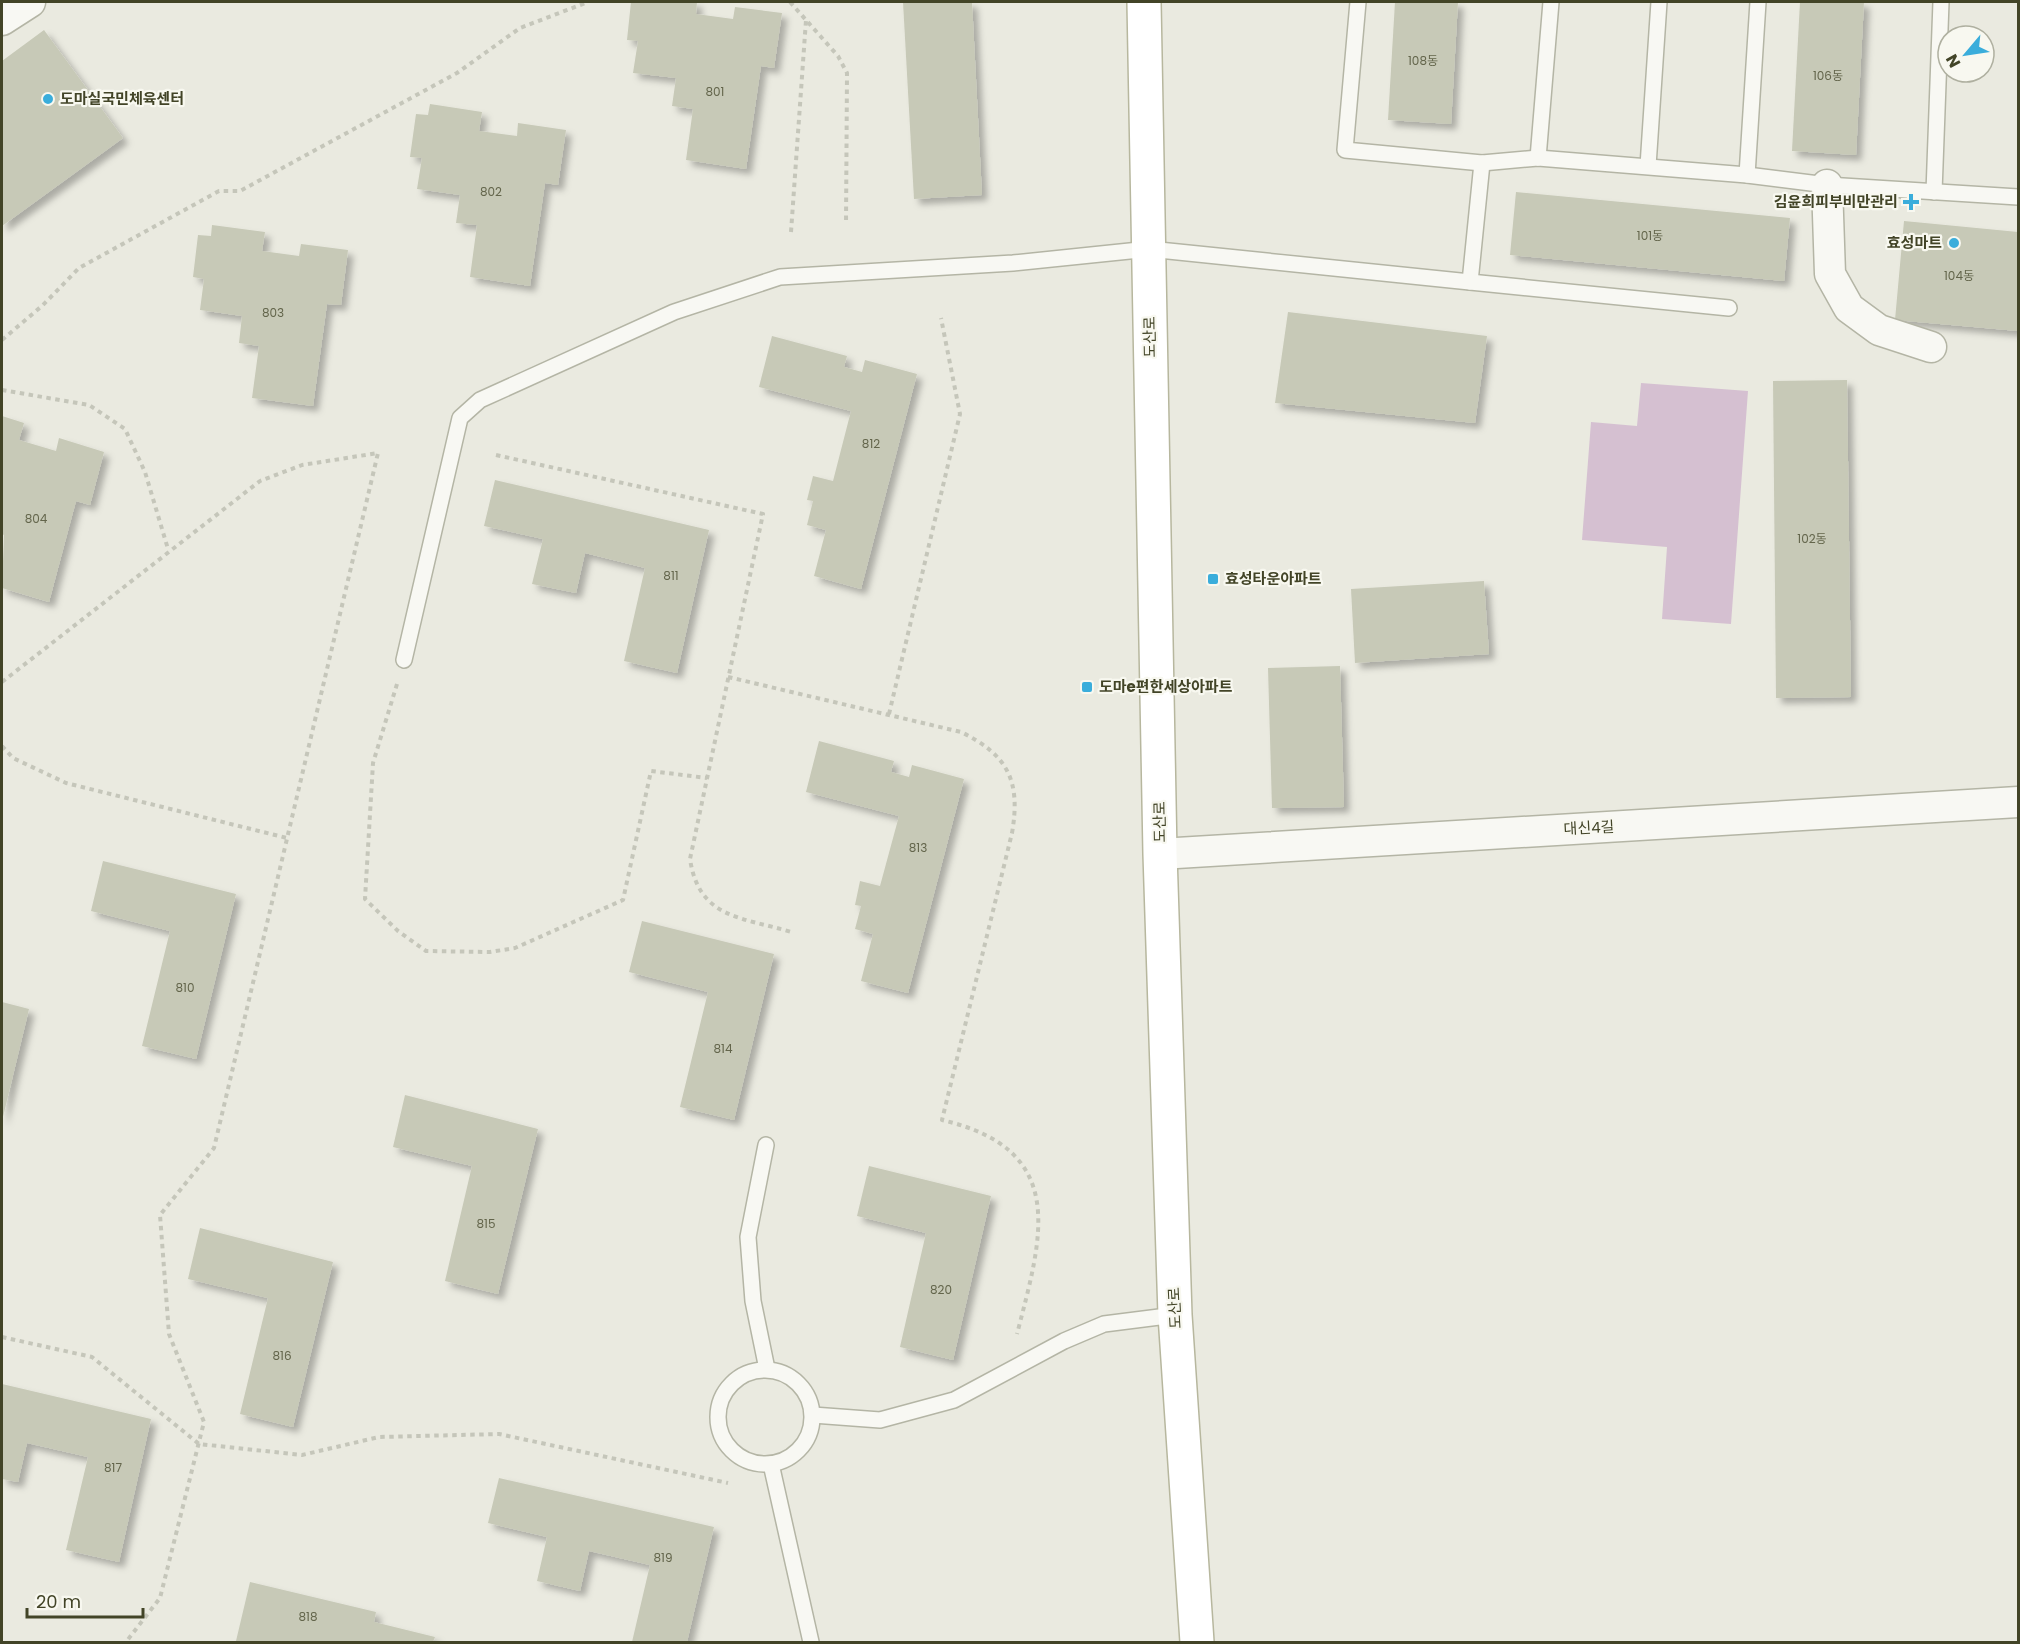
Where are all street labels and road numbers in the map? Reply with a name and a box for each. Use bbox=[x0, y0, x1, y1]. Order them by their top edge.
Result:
street label: 도산로 bbox=[1139, 316, 1160, 358]
street label: 도산로 bbox=[1149, 801, 1170, 843]
street label: 대신4길 bbox=[1563, 816, 1615, 839]
street label: 도산로 bbox=[1163, 1287, 1186, 1329]

